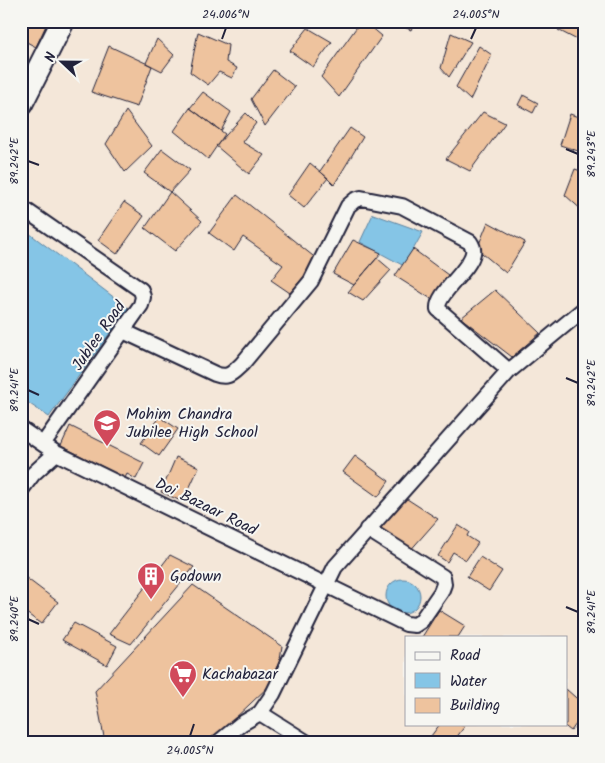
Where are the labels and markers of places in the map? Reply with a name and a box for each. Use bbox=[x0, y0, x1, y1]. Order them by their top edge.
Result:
place label: Mohim Chandra Jubilee High School bbox=[126, 402, 258, 445]
school or university icon: Mohim Chandra Jubilee High School bbox=[92, 408, 122, 447]
building icon: Godown bbox=[136, 561, 166, 600]
place label: Godown bbox=[170, 564, 222, 589]
supermarket icon: Kachabazar bbox=[168, 659, 198, 698]
place label: Kachabazar bbox=[202, 662, 280, 687]

